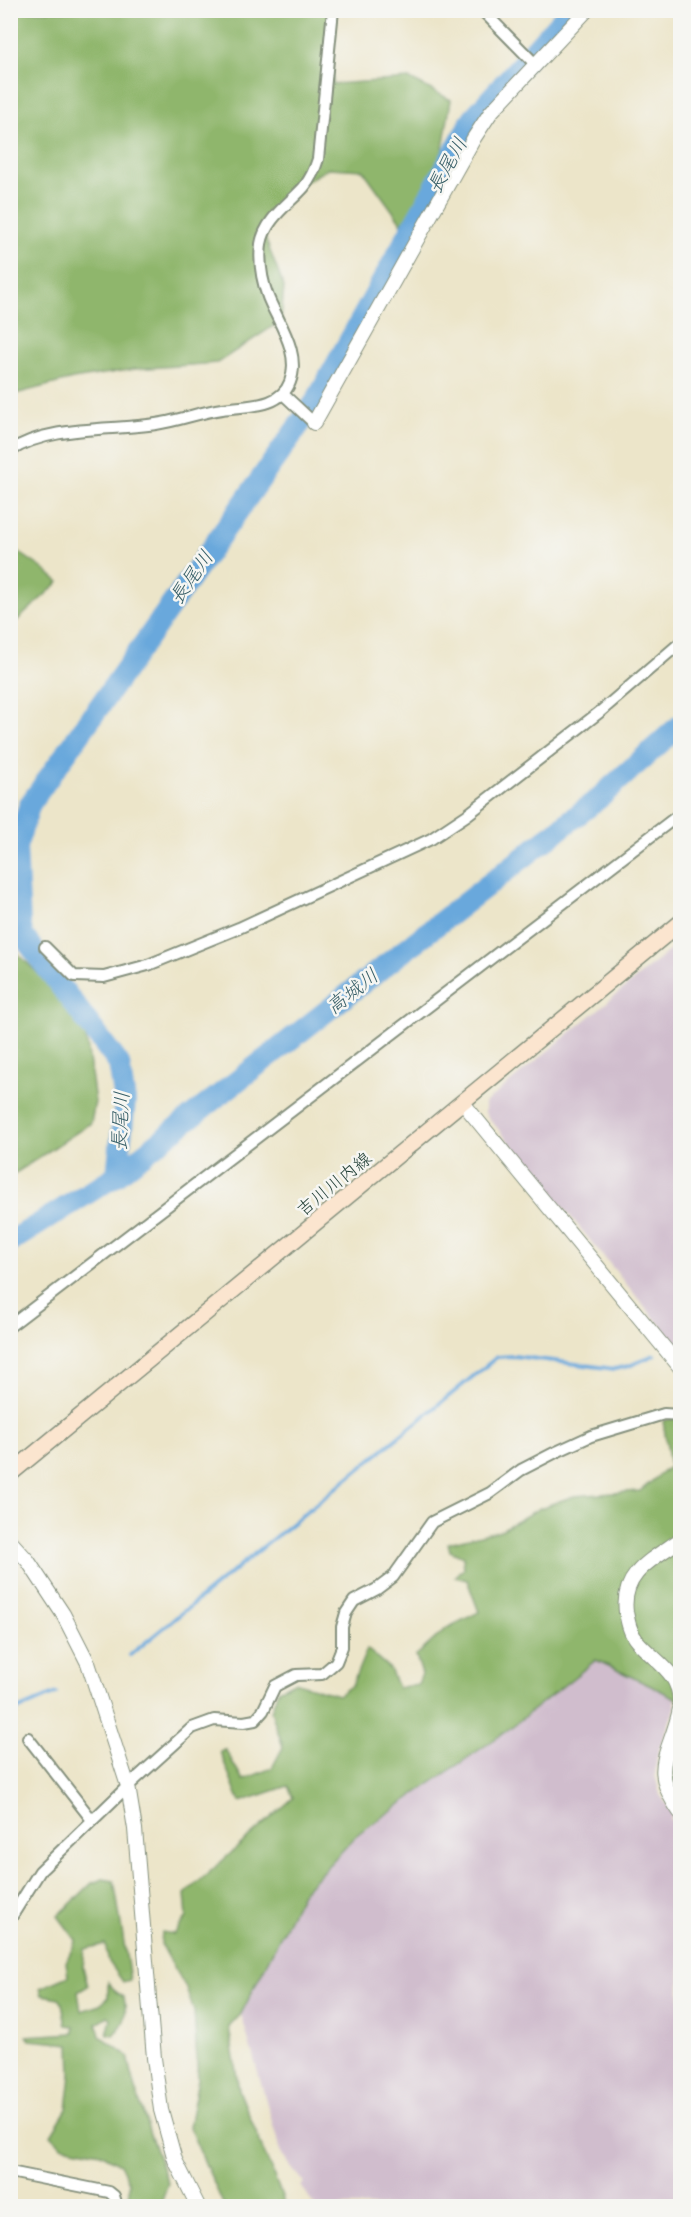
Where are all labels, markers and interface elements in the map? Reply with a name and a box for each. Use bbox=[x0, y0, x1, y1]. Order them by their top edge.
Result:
water label: 長尾川 bbox=[422, 133, 473, 198]
water label: 長尾川 bbox=[164, 546, 219, 609]
water label: 高城川 bbox=[321, 963, 384, 1020]
water label: 長尾川 bbox=[106, 1090, 135, 1152]
street label: 吉川川内線 bbox=[292, 1147, 377, 1222]

